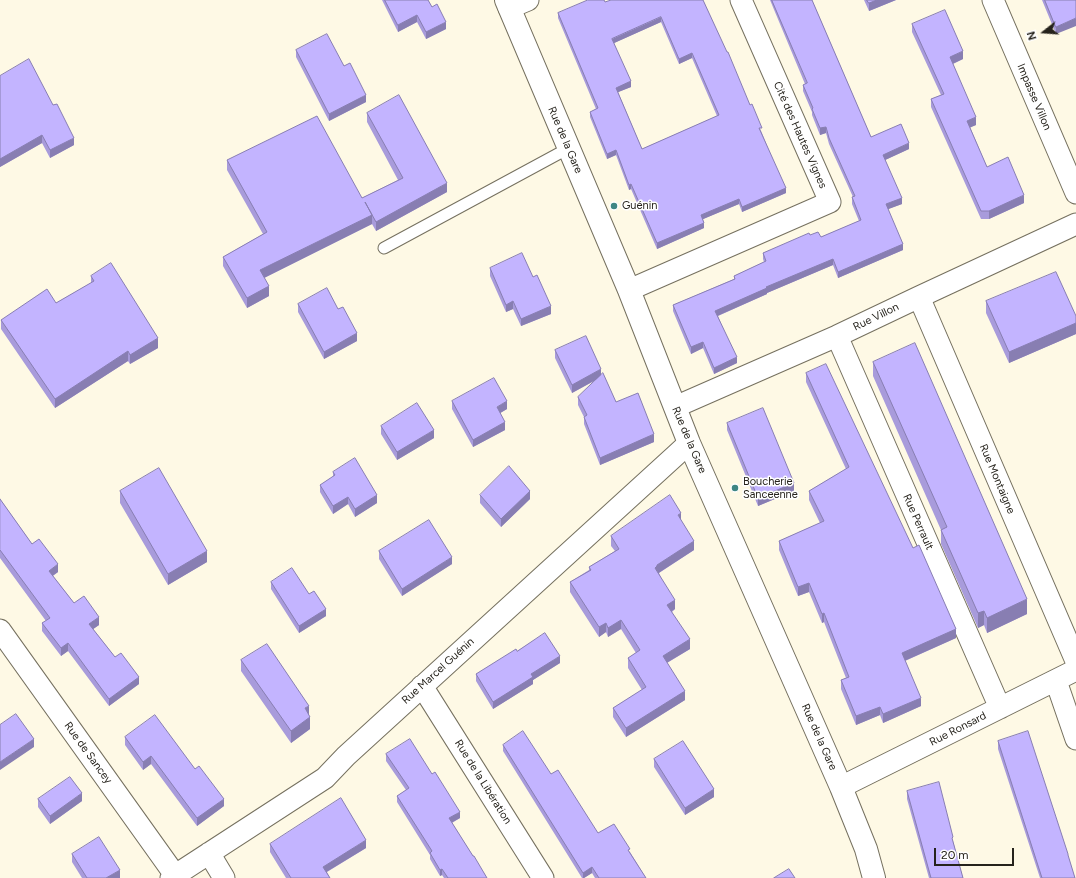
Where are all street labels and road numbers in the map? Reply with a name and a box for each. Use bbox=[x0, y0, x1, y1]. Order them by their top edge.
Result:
street label: Impasse Villon bbox=[1014, 62, 1054, 132]
street label: Cité des Hautes Vignes bbox=[770, 80, 830, 190]
street label: Rue de la Gare bbox=[545, 105, 585, 175]
street label: Rue Villon bbox=[851, 300, 901, 334]
street label: Rue de la Gare bbox=[669, 405, 709, 475]
street label: Rue Montaigne bbox=[976, 442, 1018, 516]
street label: Rue Perrault bbox=[900, 492, 936, 552]
street label: Rue Marcel Guénin bbox=[399, 635, 477, 707]
street label: Rue de la Gare bbox=[798, 702, 840, 772]
street label: Rue Ronsard bbox=[927, 709, 989, 749]
street label: Rue de Sancey bbox=[61, 720, 115, 786]
street label: Rue de la Libération bbox=[452, 737, 514, 827]

